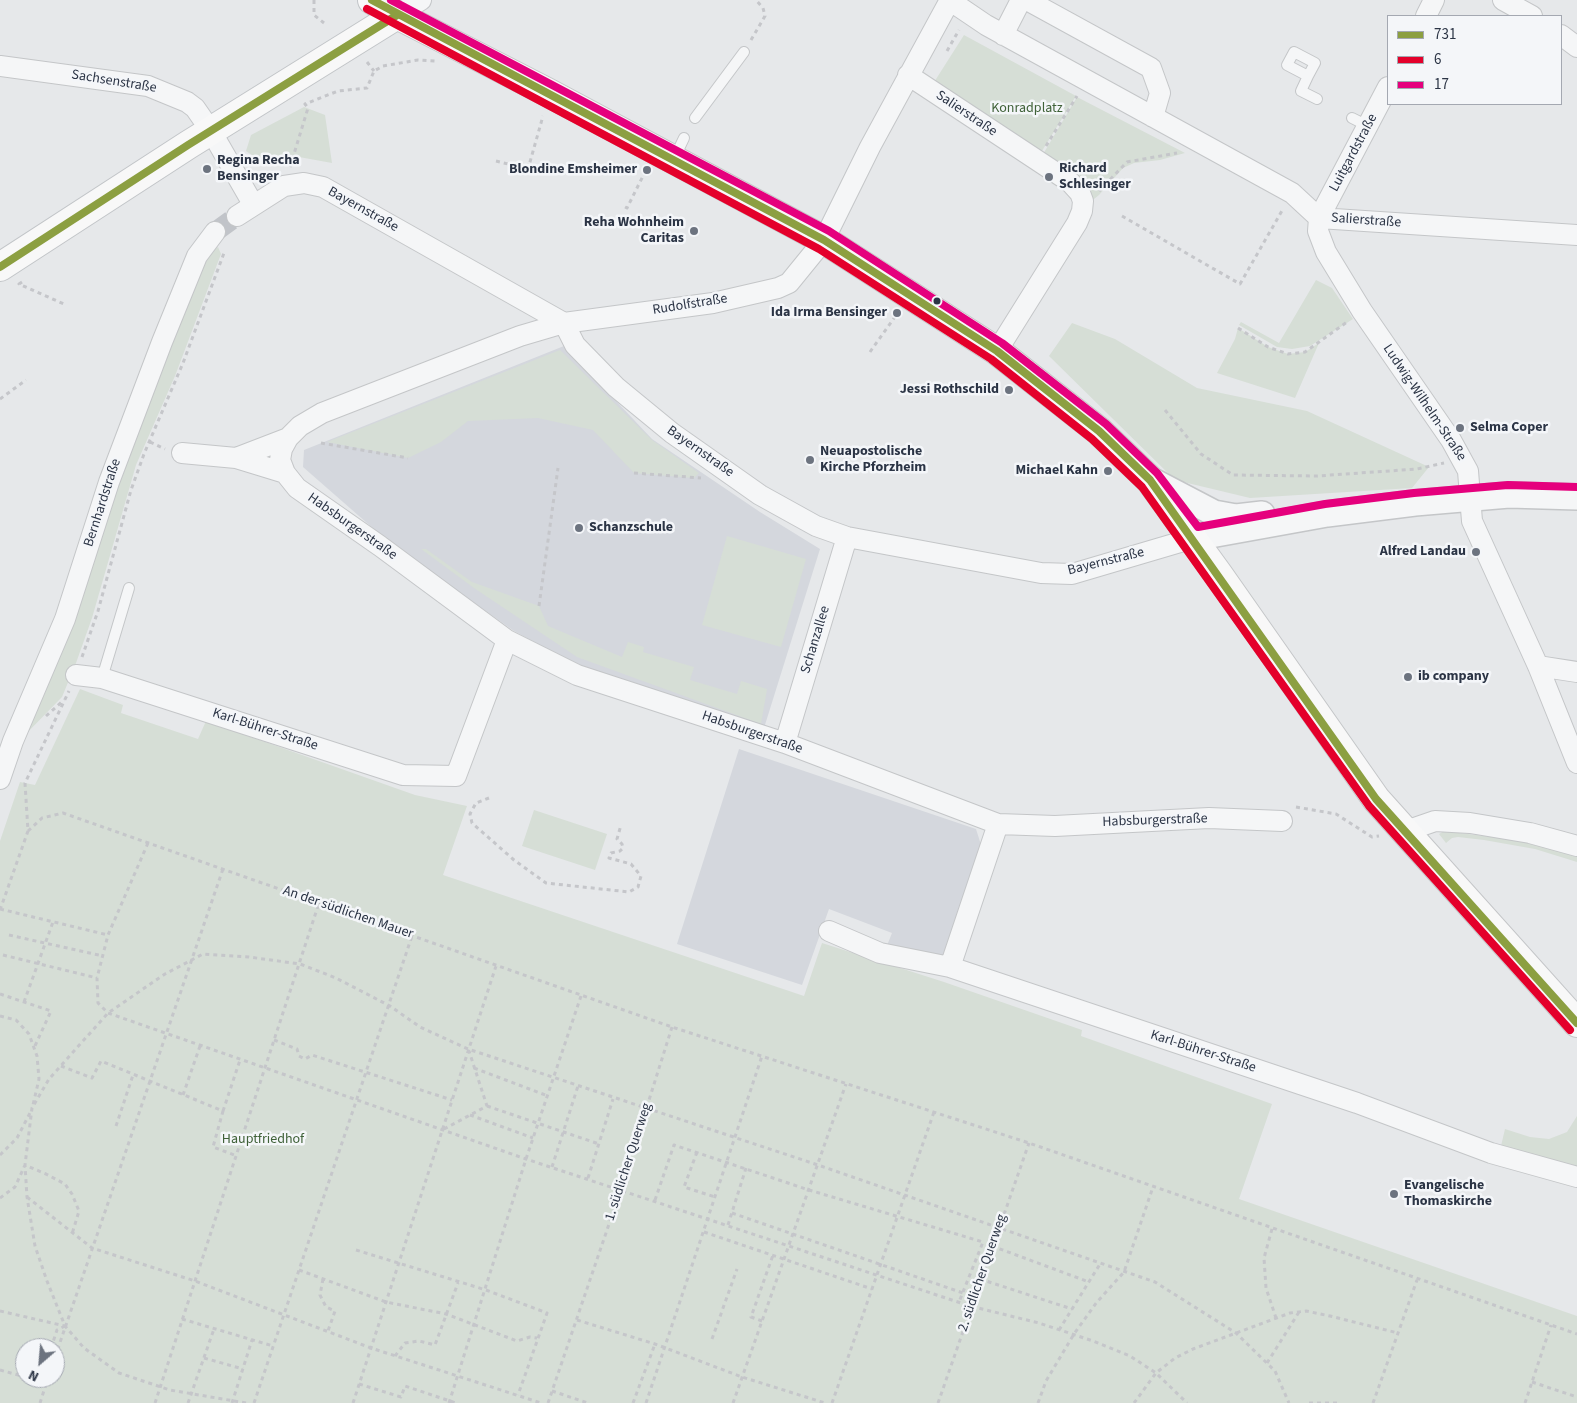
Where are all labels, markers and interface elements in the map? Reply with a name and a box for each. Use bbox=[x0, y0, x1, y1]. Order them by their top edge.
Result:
legend bbox=[1387, 15, 1562, 105]
text: 731 bbox=[1434, 24, 1456, 45]
text: 6 bbox=[1434, 49, 1441, 70]
street label: Sachsenstraße bbox=[70, 67, 158, 97]
text: 17 bbox=[1434, 74, 1449, 95]
street label: Salierstraße bbox=[932, 87, 1000, 141]
park label: Konradplatz bbox=[991, 101, 1063, 117]
street label: Luitgardstraße bbox=[1326, 111, 1382, 195]
place label: Regina Recha Bensinger bbox=[217, 153, 300, 186]
place label: Richard Schlesinger bbox=[1059, 161, 1131, 193]
place label: Blondine Emsheimer bbox=[509, 162, 637, 178]
marker: Regina Recha Bensinger bbox=[201, 163, 213, 175]
marker: Blondine Emsheimer bbox=[641, 164, 653, 176]
marker: Richard Schlesinger bbox=[1043, 171, 1055, 183]
street label: Bayernstraße bbox=[325, 184, 401, 236]
street label: Salierstraße bbox=[1330, 210, 1402, 232]
place label: Reha Wohnheim Caritas bbox=[584, 215, 684, 248]
marker: Reha Wohnheim Caritas bbox=[688, 225, 700, 237]
street label: Rudolfstraße bbox=[651, 291, 729, 319]
unlabelled marker bbox=[932, 296, 942, 306]
place label: Ida Irma Bensinger bbox=[771, 305, 887, 321]
marker: Ida Irma Bensinger bbox=[891, 307, 903, 319]
street label: Ludwig-Wilhelm-Straße bbox=[1379, 341, 1469, 465]
place label: Jessi Rothschild bbox=[900, 382, 999, 398]
marker: Jessi Rothschild bbox=[1003, 384, 1015, 396]
place label: Selma Coper bbox=[1470, 420, 1548, 436]
marker: Selma Coper bbox=[1454, 422, 1466, 434]
street label: Bayernstraße bbox=[663, 423, 737, 481]
place label: Neuapostolische Kirche Pforzheim bbox=[820, 444, 926, 477]
marker: Neuapostolische Kirche Pforzheim bbox=[804, 454, 816, 466]
street label: Bernhardstraße bbox=[81, 457, 125, 549]
place label: Michael Kahn bbox=[1016, 463, 1098, 479]
marker: Michael Kahn bbox=[1102, 465, 1114, 477]
street label: Habsburgerstraße bbox=[304, 490, 400, 564]
place label: Schanzschule bbox=[589, 520, 673, 536]
marker: Schanzschule bbox=[573, 522, 585, 534]
street label: Bayernstraße bbox=[1066, 544, 1146, 580]
place label: Alfred Landau bbox=[1380, 544, 1466, 560]
marker: Alfred Landau bbox=[1470, 546, 1482, 558]
street label: Schanzallee bbox=[798, 604, 834, 676]
place label: ib company bbox=[1418, 669, 1489, 685]
marker: ib company bbox=[1402, 671, 1414, 683]
street label: Karl-Bührer-Straße bbox=[210, 705, 320, 755]
street label: Habsburgerstraße bbox=[699, 708, 805, 758]
street label: Habsburgerstraße bbox=[1102, 811, 1208, 831]
street label: An der südlichen Mauer bbox=[281, 883, 415, 943]
street label: Karl-Bührer-Straße bbox=[1148, 1027, 1258, 1077]
street label: 1. südlicher Querweg bbox=[602, 1101, 656, 1223]
park label: Hauptfriedhof bbox=[222, 1132, 304, 1148]
place label: Evangelische Thomaskirche bbox=[1404, 1178, 1492, 1210]
marker: Evangelische Thomaskirche bbox=[1388, 1188, 1400, 1200]
street label: 2. südlicher Querweg bbox=[955, 1212, 1011, 1334]
north arrow bbox=[15, 1338, 65, 1388]
text: N bbox=[25, 1364, 42, 1386]

